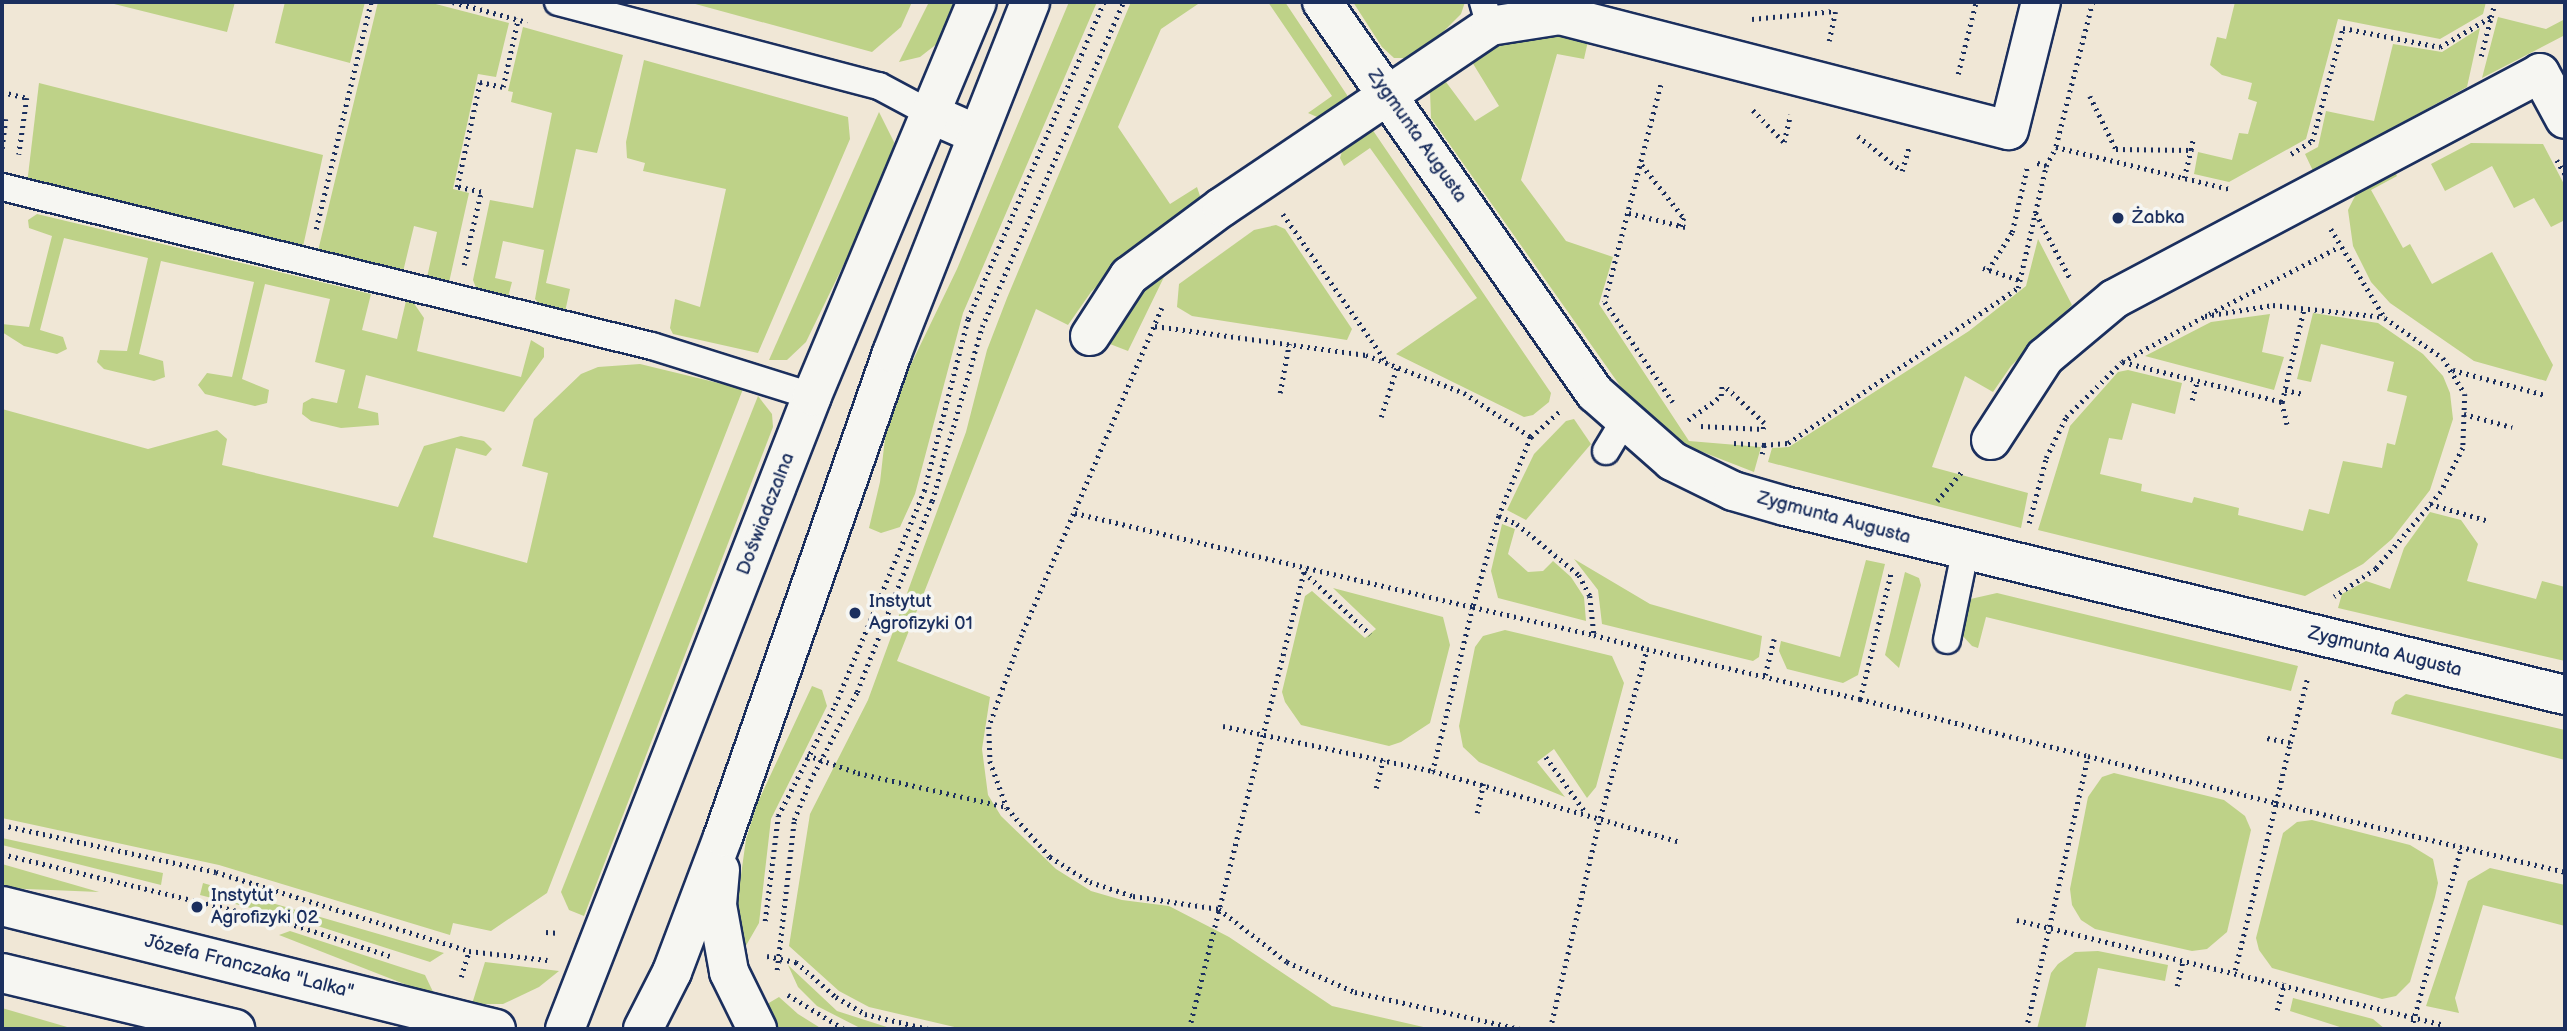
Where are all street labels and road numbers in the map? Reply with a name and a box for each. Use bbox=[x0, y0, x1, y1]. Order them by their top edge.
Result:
street label: Zygmunta Augusta bbox=[1362, 65, 1472, 207]
street label: Doświadczalna bbox=[732, 450, 800, 578]
street label: Zygmunta Augusta bbox=[1755, 487, 1913, 549]
street label: Zygmunta Augusta bbox=[2306, 622, 2464, 682]
street label: Józefa Franczaka "Lalka" bbox=[142, 930, 356, 1004]

